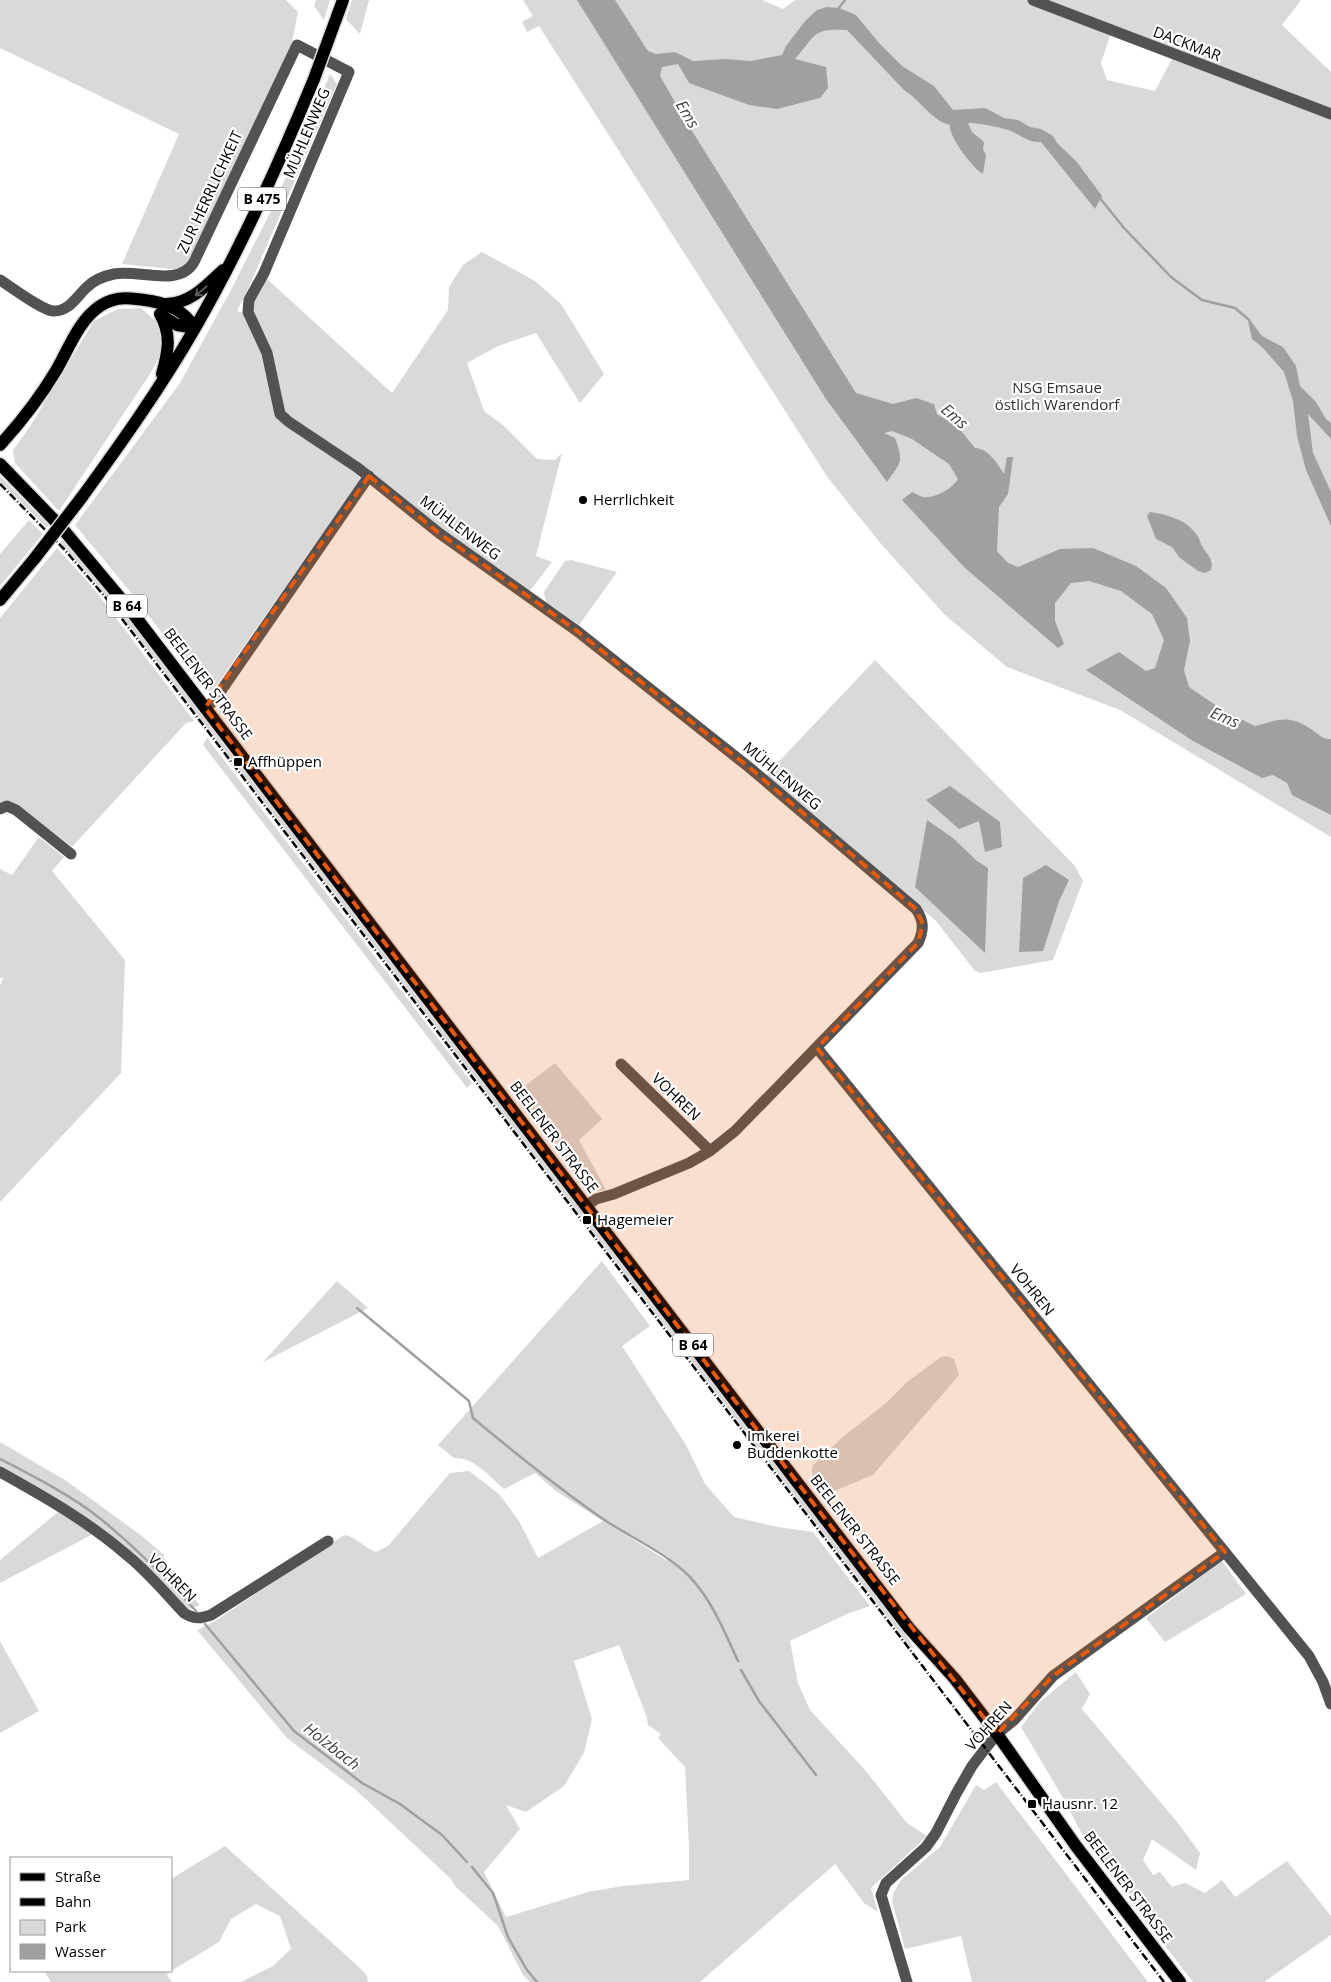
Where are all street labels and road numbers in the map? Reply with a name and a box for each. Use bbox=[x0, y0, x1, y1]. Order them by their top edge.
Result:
street label: DACKMAR bbox=[1151, 21, 1225, 65]
street label: MÜHLENWEG bbox=[278, 84, 334, 181]
street label: ZUR HERRLICHKEIT bbox=[172, 126, 247, 256]
road number: B 475 bbox=[238, 188, 286, 210]
street label: MÜHLENWEG bbox=[416, 490, 505, 564]
road number: B 64 bbox=[107, 594, 147, 618]
street label: BEELENER STRASSE bbox=[160, 623, 258, 743]
street label: MÜHLENWEG bbox=[739, 737, 826, 814]
street label: VOHREN bbox=[648, 1068, 705, 1125]
street label: BEELENER STRASSE bbox=[506, 1076, 604, 1196]
street label: VOHREN bbox=[1006, 1260, 1060, 1319]
road number: B 64 bbox=[673, 1334, 713, 1356]
street label: BEELENER STRASSE bbox=[806, 1470, 905, 1589]
street label: VOHREN bbox=[144, 1549, 201, 1606]
street label: VOHREN bbox=[961, 1696, 1016, 1755]
street label: BEELENER STRASSE bbox=[1080, 1826, 1178, 1946]

